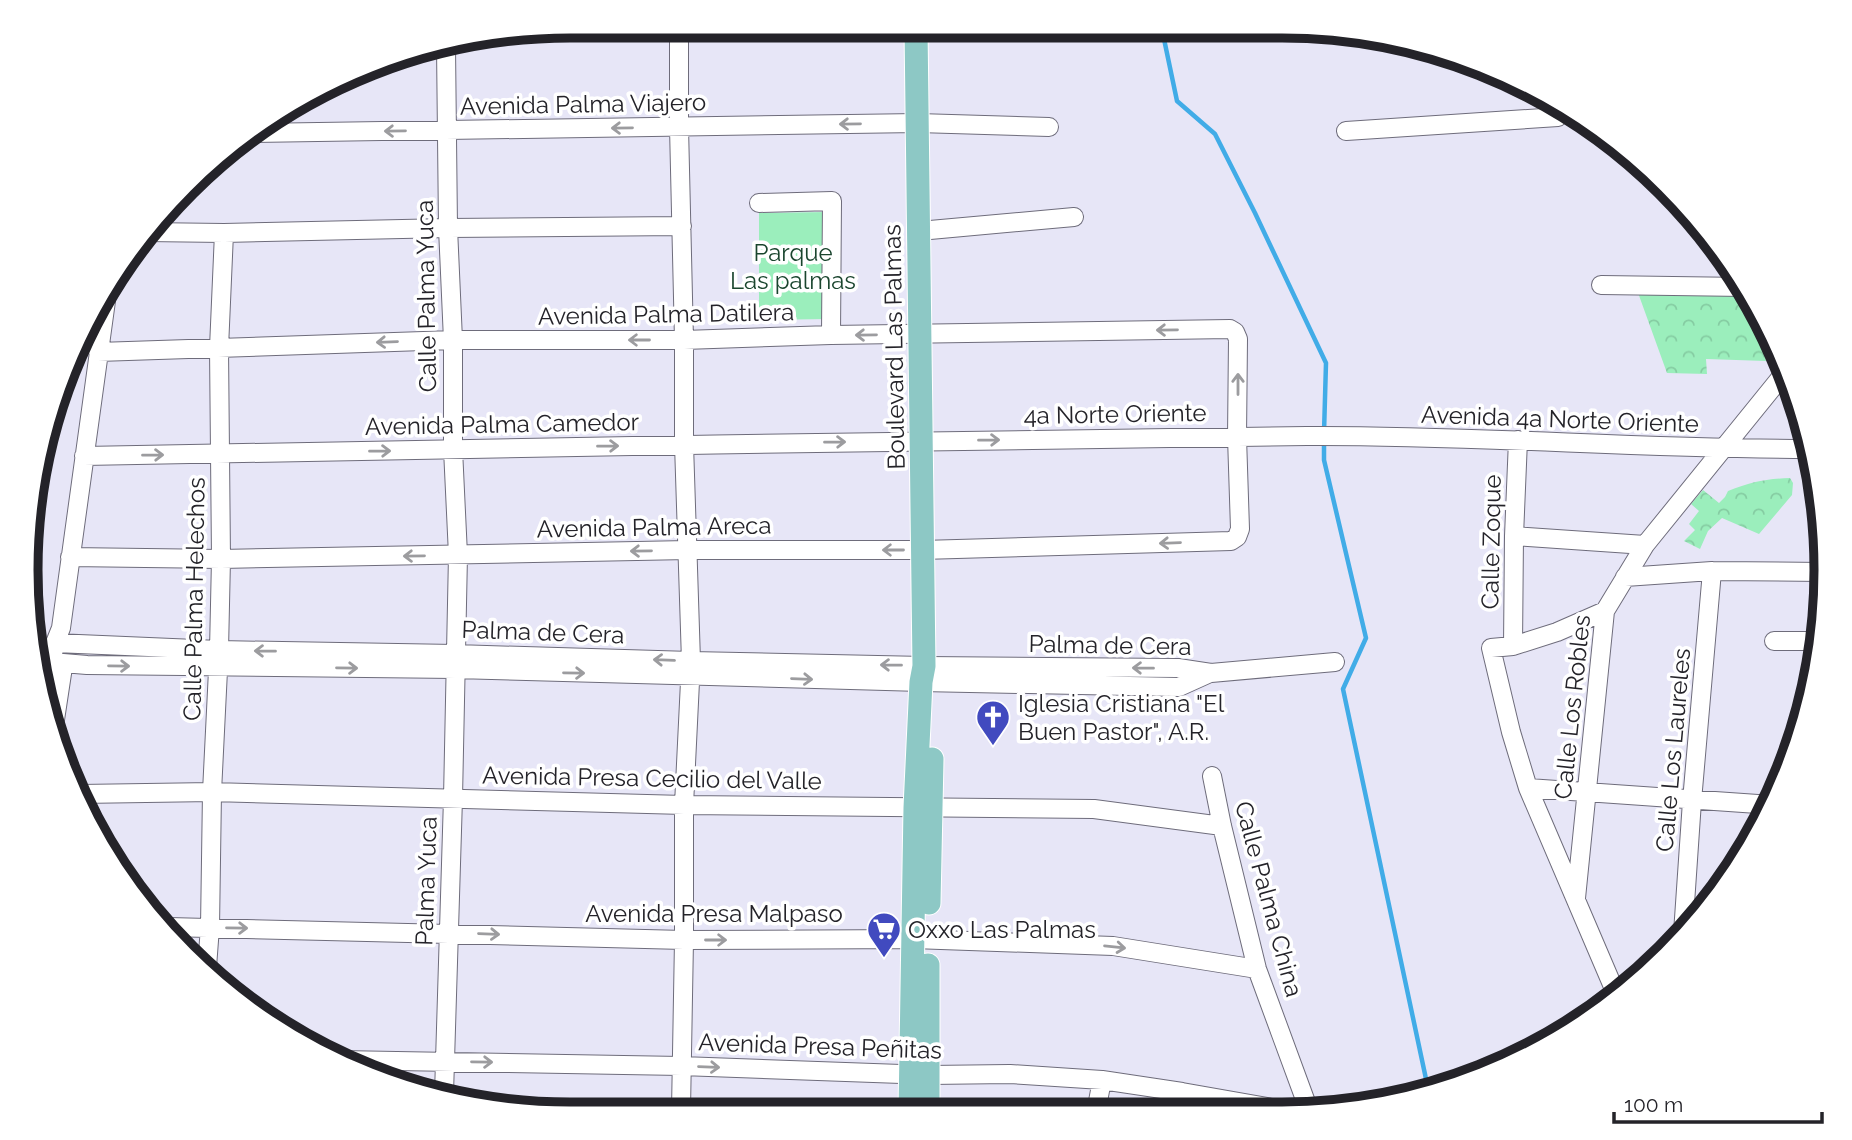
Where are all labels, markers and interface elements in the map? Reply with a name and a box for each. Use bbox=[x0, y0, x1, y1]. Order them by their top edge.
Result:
street label: Avenida Palma Viajero bbox=[460, 87, 706, 121]
one-way arrow bbox=[838, 117, 861, 131]
one-way arrow bbox=[611, 121, 634, 135]
one-way arrow bbox=[384, 124, 407, 138]
street label: Calle Palma Yuca bbox=[410, 200, 442, 392]
street label: Boulevard Las Palmas bbox=[877, 224, 911, 470]
park label: Parque Las palmas bbox=[730, 238, 856, 295]
street label: Avenida Palma Datilera bbox=[538, 297, 794, 331]
one-way arrow bbox=[1156, 323, 1179, 337]
one-way arrow bbox=[855, 328, 878, 342]
one-way arrow bbox=[628, 333, 651, 347]
one-way arrow bbox=[376, 336, 399, 349]
one-way arrow bbox=[1231, 373, 1245, 396]
street label: 4a Norte Oriente bbox=[1023, 398, 1207, 430]
street label: Avenida 4a Norte Oriente bbox=[1421, 400, 1699, 438]
street label: Avenida Palma Camedor bbox=[365, 407, 640, 441]
one-way arrow bbox=[978, 433, 1001, 447]
one-way arrow bbox=[823, 435, 846, 449]
one-way arrow bbox=[596, 439, 619, 453]
one-way arrow bbox=[368, 444, 391, 458]
one-way arrow bbox=[141, 448, 164, 462]
street label: Calle Zoque bbox=[1475, 474, 1507, 610]
street label: Calle Palma Helechos bbox=[177, 477, 211, 721]
street label: Avenida Palma Areca bbox=[536, 510, 772, 544]
one-way arrow bbox=[1159, 536, 1182, 549]
one-way arrow bbox=[882, 543, 905, 557]
one-way arrow bbox=[630, 544, 653, 557]
one-way arrow bbox=[403, 549, 426, 562]
street label: Calle Los Robles bbox=[1548, 613, 1596, 801]
street label: Palma de Cera bbox=[461, 615, 625, 649]
street label: Palma de Cera bbox=[1028, 629, 1192, 661]
one-way arrow bbox=[254, 644, 277, 657]
street label: Calle Los Laureles bbox=[1650, 647, 1696, 853]
one-way arrow bbox=[653, 654, 676, 667]
one-way arrow bbox=[108, 659, 131, 673]
one-way arrow bbox=[880, 659, 903, 672]
one-way arrow bbox=[335, 661, 358, 675]
one-way arrow bbox=[1132, 661, 1155, 675]
one-way arrow bbox=[563, 666, 586, 679]
one-way arrow bbox=[790, 672, 813, 685]
place label: Iglesia Cristiana "El Buen Pastor", A.R. bbox=[1018, 689, 1225, 746]
church icon: Iglesia Cristiana "El Buen Pastor", A.R. bbox=[974, 698, 1012, 747]
street label: Avenida Presa Cecilio del Valle bbox=[482, 761, 822, 795]
street label: Calle Palma China bbox=[1229, 798, 1309, 1000]
street label: Palma Yuca bbox=[409, 816, 443, 946]
street label: Avenida Presa Malpaso bbox=[585, 899, 843, 928]
supermarket icon: Oxxo Las Palmas bbox=[865, 910, 903, 959]
place label: Oxxo Las Palmas bbox=[908, 915, 1096, 944]
one-way arrow bbox=[225, 921, 248, 934]
one-way arrow bbox=[477, 928, 500, 941]
one-way arrow bbox=[705, 933, 728, 947]
one-way arrow bbox=[1103, 941, 1126, 954]
street label: Avenida Presa Peñitas bbox=[698, 1027, 942, 1065]
one-way arrow bbox=[470, 1055, 493, 1068]
one-way arrow bbox=[697, 1060, 720, 1074]
scale bar bbox=[1614, 1080, 1822, 1124]
text: 100 m bbox=[1624, 1092, 1683, 1117]

